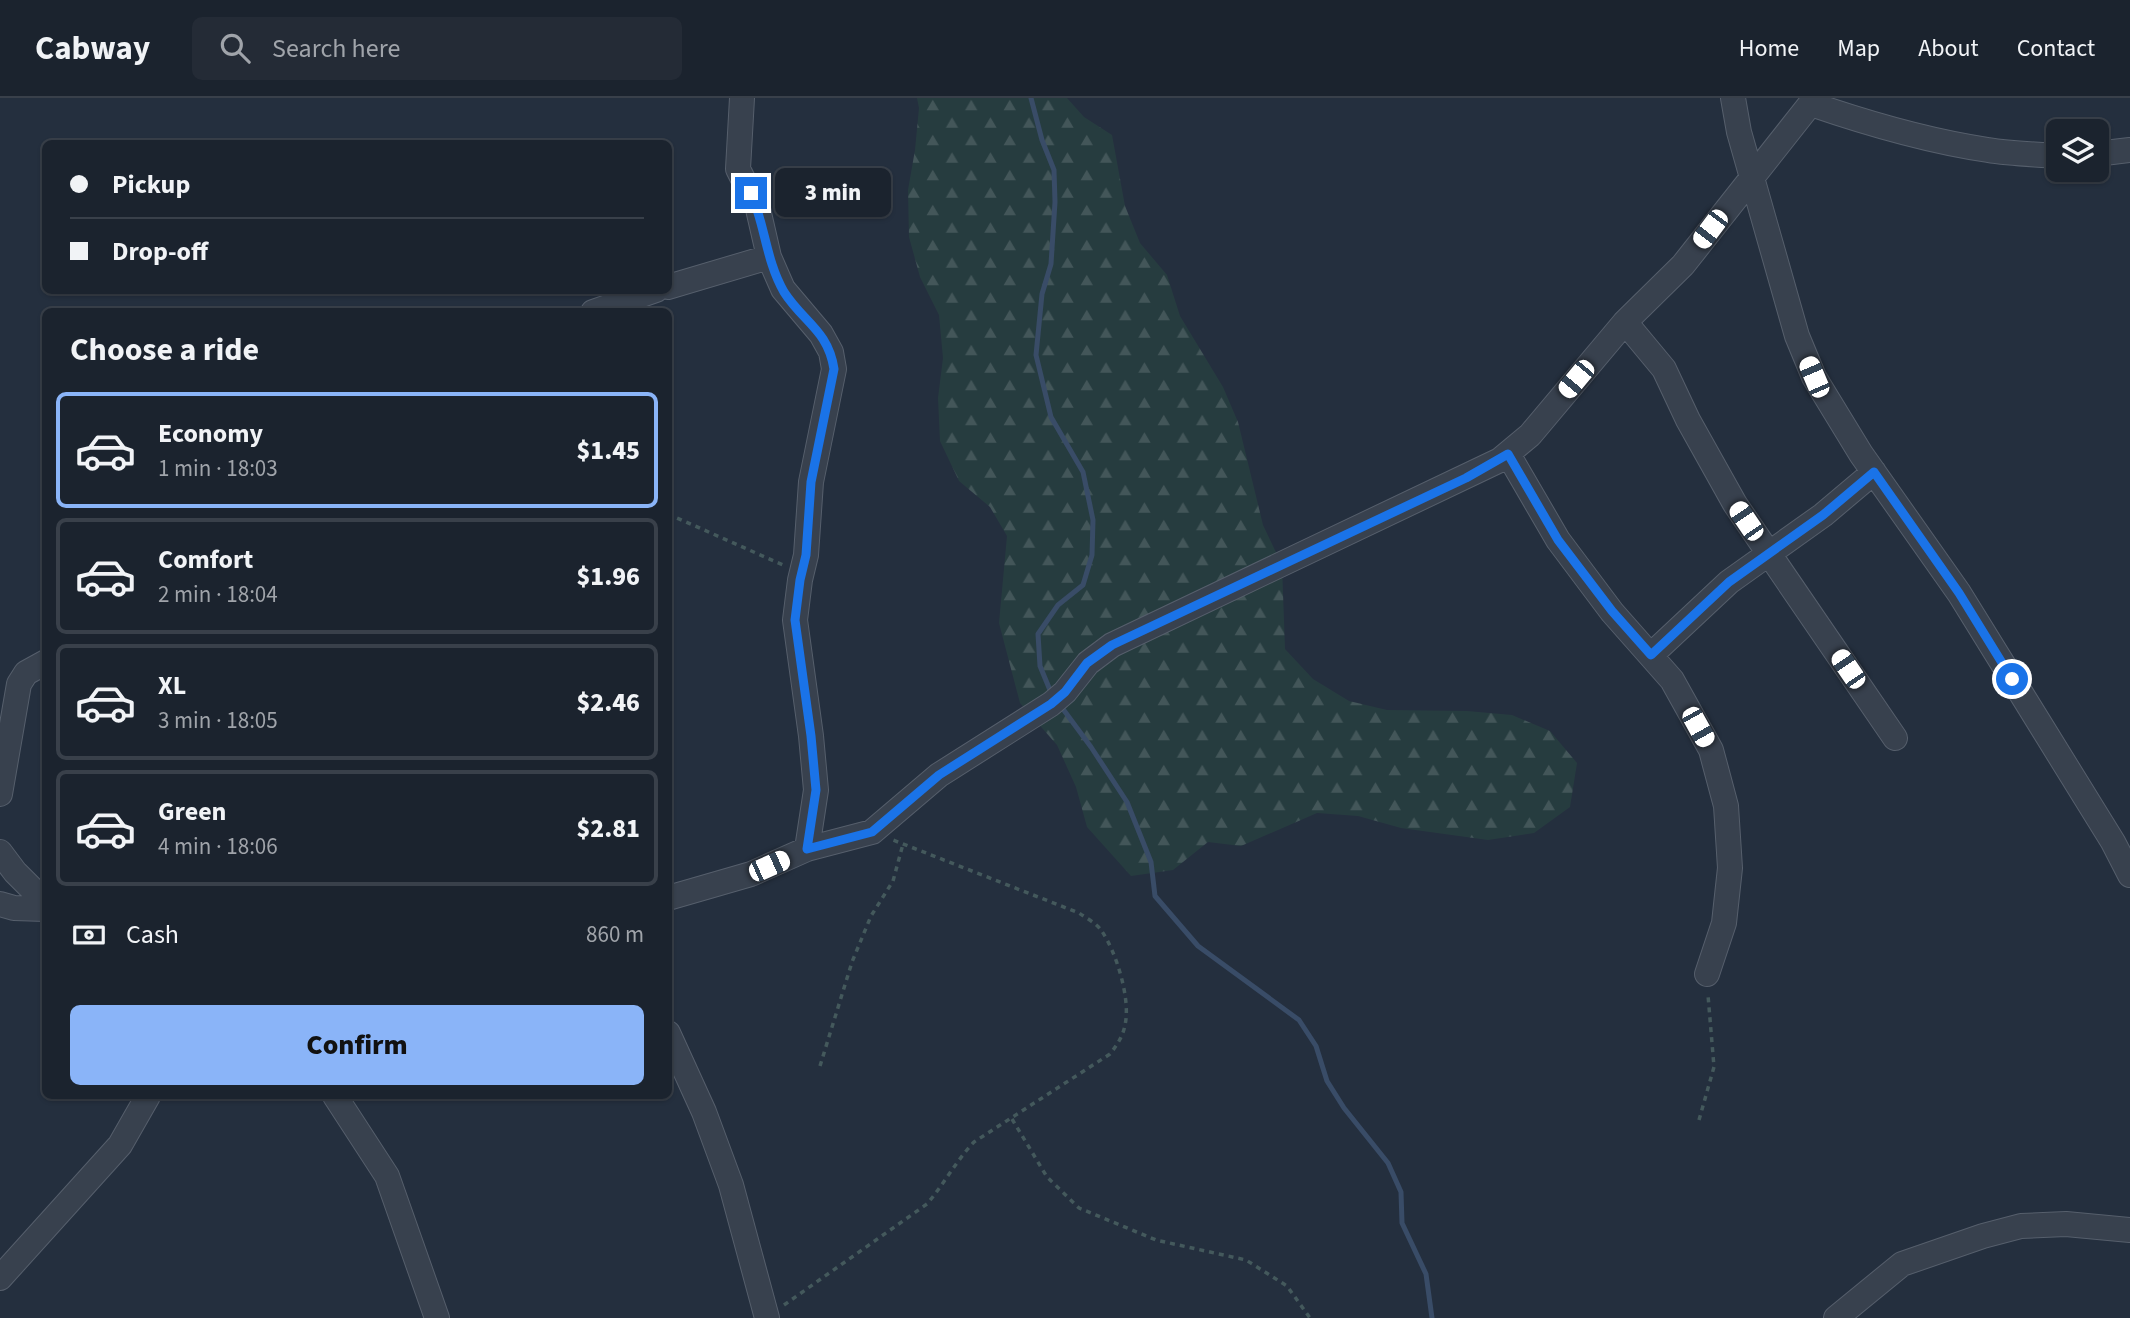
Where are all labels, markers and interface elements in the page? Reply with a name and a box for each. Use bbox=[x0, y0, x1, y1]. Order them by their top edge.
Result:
search box bbox=[192, 17, 682, 80]
text: Cabway bbox=[35, 25, 150, 72]
icon: search bbox=[216, 29, 254, 67]
text: Search here bbox=[272, 30, 400, 67]
text: Home bbox=[1739, 31, 1799, 66]
text: Map bbox=[1837, 31, 1880, 66]
text: About bbox=[1918, 31, 1979, 66]
text: Contact bbox=[2017, 31, 2095, 66]
map controls bbox=[2046, 119, 2109, 182]
button: layers bbox=[2046, 119, 2109, 182]
text: Pickup bbox=[112, 166, 190, 203]
callout: 3 min bbox=[776, 168, 891, 217]
text: 3 min bbox=[805, 176, 861, 209]
route end bbox=[735, 177, 767, 209]
car bbox=[1689, 206, 1732, 252]
text: Drop-off bbox=[112, 233, 208, 270]
text: Choose a ride bbox=[70, 327, 259, 373]
car bbox=[1797, 354, 1832, 400]
car bbox=[1555, 356, 1598, 402]
text: Economy bbox=[158, 415, 263, 452]
icon: car bbox=[74, 419, 137, 482]
text: $1.45 bbox=[576, 432, 640, 469]
text: 1 min · 18:03 bbox=[158, 452, 278, 485]
car bbox=[1726, 498, 1767, 544]
text: Comfort bbox=[158, 541, 253, 578]
icon: car bbox=[74, 545, 137, 608]
text: $1.96 bbox=[576, 558, 640, 595]
text: 2 min · 18:04 bbox=[158, 578, 278, 611]
car bbox=[1828, 646, 1869, 692]
route start bbox=[1996, 663, 2028, 695]
text: XL bbox=[158, 667, 186, 704]
icon: car bbox=[74, 671, 137, 734]
text: $2.46 bbox=[576, 684, 640, 721]
text: 3 min · 18:05 bbox=[158, 704, 278, 737]
car bbox=[1679, 704, 1718, 750]
text: Green bbox=[158, 793, 226, 830]
icon: car bbox=[74, 797, 137, 860]
text: $2.81 bbox=[576, 810, 640, 847]
text: 4 min · 18:06 bbox=[158, 830, 278, 863]
car bbox=[746, 848, 793, 884]
icon: cash bbox=[70, 916, 108, 954]
text: Cash bbox=[126, 916, 179, 953]
text: 860 m bbox=[586, 918, 644, 951]
button: Confirm bbox=[70, 1005, 644, 1085]

